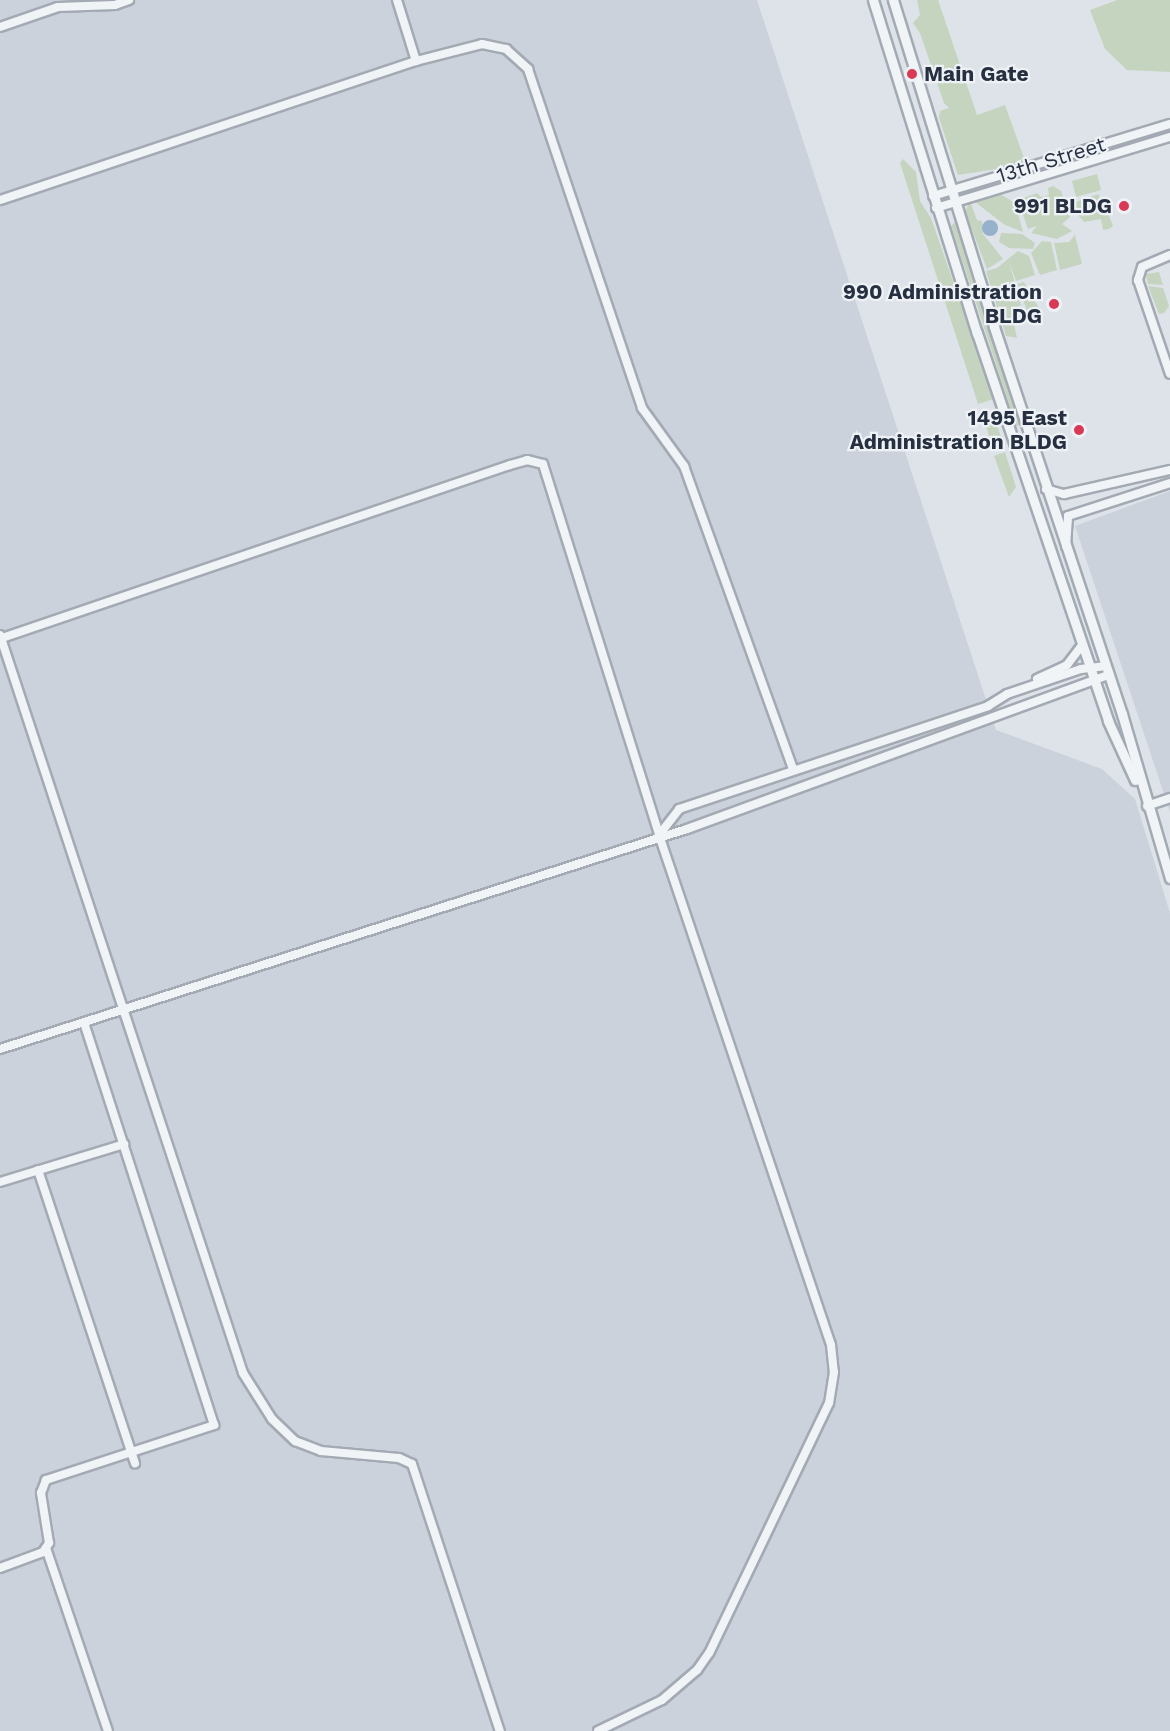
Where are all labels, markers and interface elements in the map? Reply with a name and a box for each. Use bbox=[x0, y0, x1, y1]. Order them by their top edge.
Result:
place label: Main Gate bbox=[924, 61, 1029, 87]
marker: Main Gate bbox=[905, 67, 919, 81]
street label: 13th Street bbox=[993, 131, 1109, 189]
place label: 991 BLDG bbox=[1014, 193, 1112, 219]
marker: 991 BLDG bbox=[1117, 199, 1131, 213]
place label: 990 Administration BLDG bbox=[843, 279, 1042, 329]
marker: 990 Administration BLDG bbox=[1047, 297, 1061, 311]
place label: 1495 East Administration BLDG bbox=[850, 405, 1067, 455]
marker: 1495 East Administration BLDG bbox=[1072, 423, 1086, 437]

